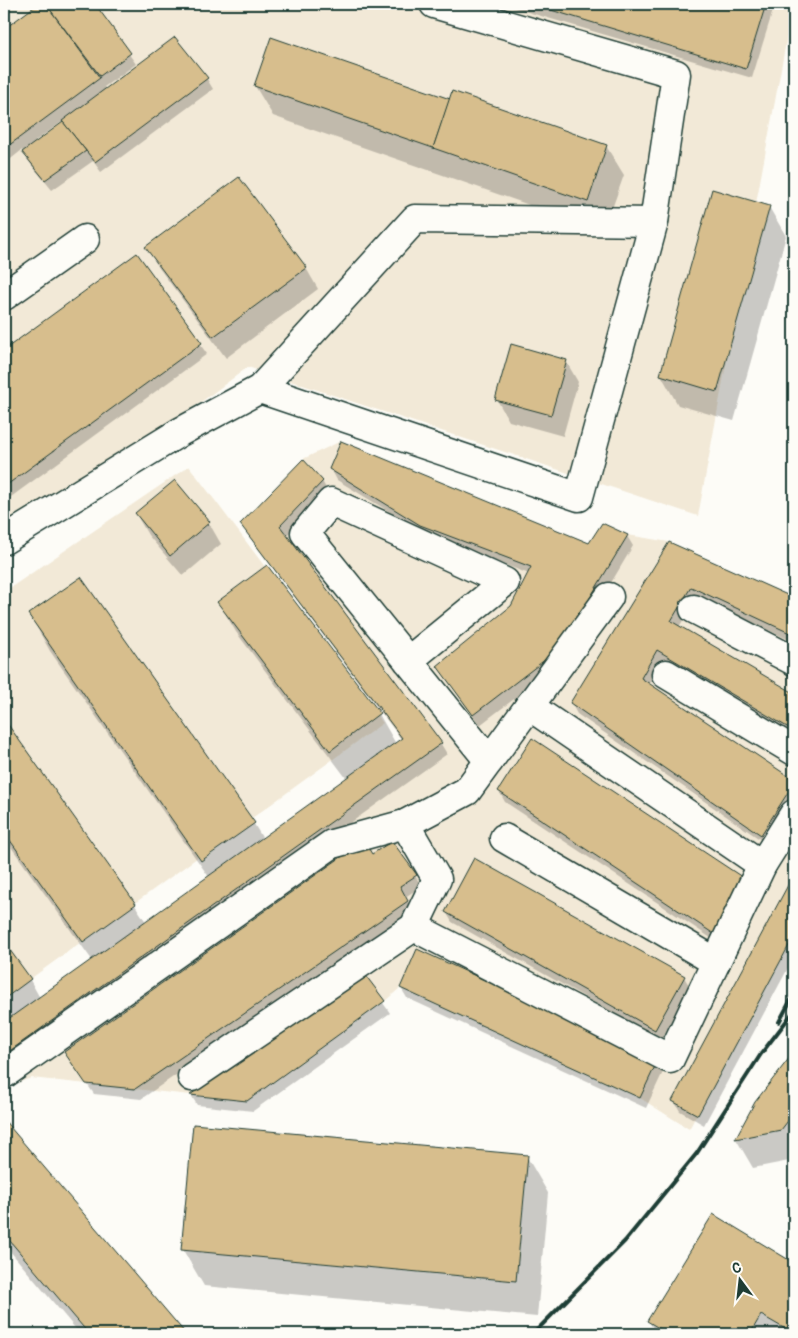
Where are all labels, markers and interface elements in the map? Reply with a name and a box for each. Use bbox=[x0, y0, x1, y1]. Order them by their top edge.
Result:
north arrow bbox=[716, 1256, 766, 1306]
text: С bbox=[730, 1259, 743, 1277]

